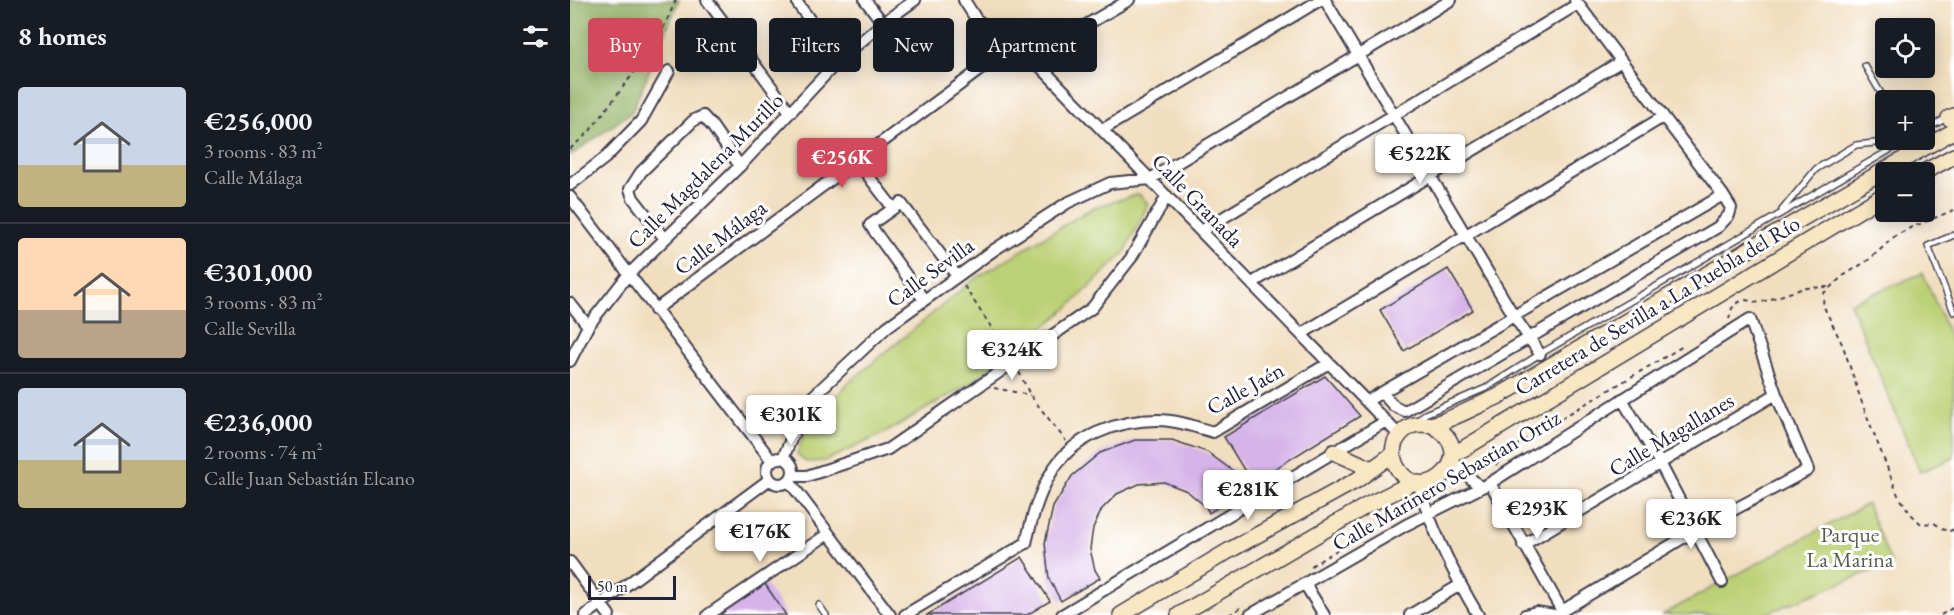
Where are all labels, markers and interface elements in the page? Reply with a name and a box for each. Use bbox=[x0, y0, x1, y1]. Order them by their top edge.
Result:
chip: Buy bbox=[588, 18, 663, 72]
chip: Rent bbox=[675, 18, 757, 72]
chip: Filters bbox=[769, 18, 861, 72]
chip: New bbox=[873, 18, 954, 72]
chip: Apartment bbox=[966, 18, 1097, 72]
map controls bbox=[1875, 18, 1935, 222]
button: locate bbox=[1875, 18, 1935, 78]
text: 8 homes bbox=[18, 19, 107, 53]
icon: filters bbox=[519, 20, 552, 53]
street label: Calle Magdalena Murillo bbox=[621, 86, 790, 255]
button: + bbox=[1875, 90, 1935, 150]
text: €256,000 bbox=[204, 104, 312, 138]
icon: home bbox=[66, 111, 138, 183]
pin: €522K bbox=[1378, 134, 1462, 185]
text: 3 rooms · 83 m² bbox=[204, 138, 323, 164]
pin: €256K bbox=[800, 138, 884, 189]
text: €522K bbox=[1389, 140, 1451, 166]
text: €256K bbox=[811, 144, 873, 170]
street label: Calle Granada bbox=[1145, 147, 1250, 254]
button: − bbox=[1875, 162, 1935, 222]
text: Calle Málaga bbox=[204, 164, 303, 190]
street label: Calle Málaga bbox=[668, 193, 773, 282]
street label: Carretera de Sevilla a La Puebla del Río bbox=[1509, 209, 1805, 402]
street label: Calle Sevilla bbox=[881, 231, 980, 314]
text: €301,000 bbox=[204, 255, 312, 289]
icon: home bbox=[66, 262, 138, 334]
text: 3 rooms · 83 m² bbox=[204, 289, 323, 315]
text: Calle Sevilla bbox=[204, 315, 296, 341]
pin: €324K bbox=[970, 330, 1054, 381]
text: €324K bbox=[981, 336, 1043, 362]
street label: Calle Jaén bbox=[1201, 355, 1290, 422]
street label: Calle Magallanes bbox=[1603, 386, 1739, 483]
pin: €301K bbox=[749, 395, 833, 446]
text: €301K bbox=[760, 401, 822, 427]
street label: Calle Marinero Sebastian Ortiz bbox=[1327, 403, 1566, 558]
text: €236,000 bbox=[204, 405, 312, 439]
icon: home bbox=[66, 412, 138, 484]
text: 2 rooms · 74 m² bbox=[204, 439, 323, 465]
text: Calle Juan Sebastián Elcano bbox=[204, 465, 415, 491]
pin: €281K bbox=[1206, 470, 1290, 521]
text: €281K bbox=[1217, 476, 1279, 502]
pin: €293K bbox=[1495, 489, 1579, 540]
text: €293K bbox=[1506, 495, 1568, 521]
pin: €236K bbox=[1649, 499, 1733, 550]
text: €236K bbox=[1660, 505, 1722, 531]
pin: €176K bbox=[718, 512, 802, 563]
text: €176K bbox=[729, 518, 791, 544]
park label: Parque La Marina bbox=[1806, 520, 1894, 574]
scale bar bbox=[588, 573, 676, 600]
text: 50 m bbox=[597, 576, 628, 597]

